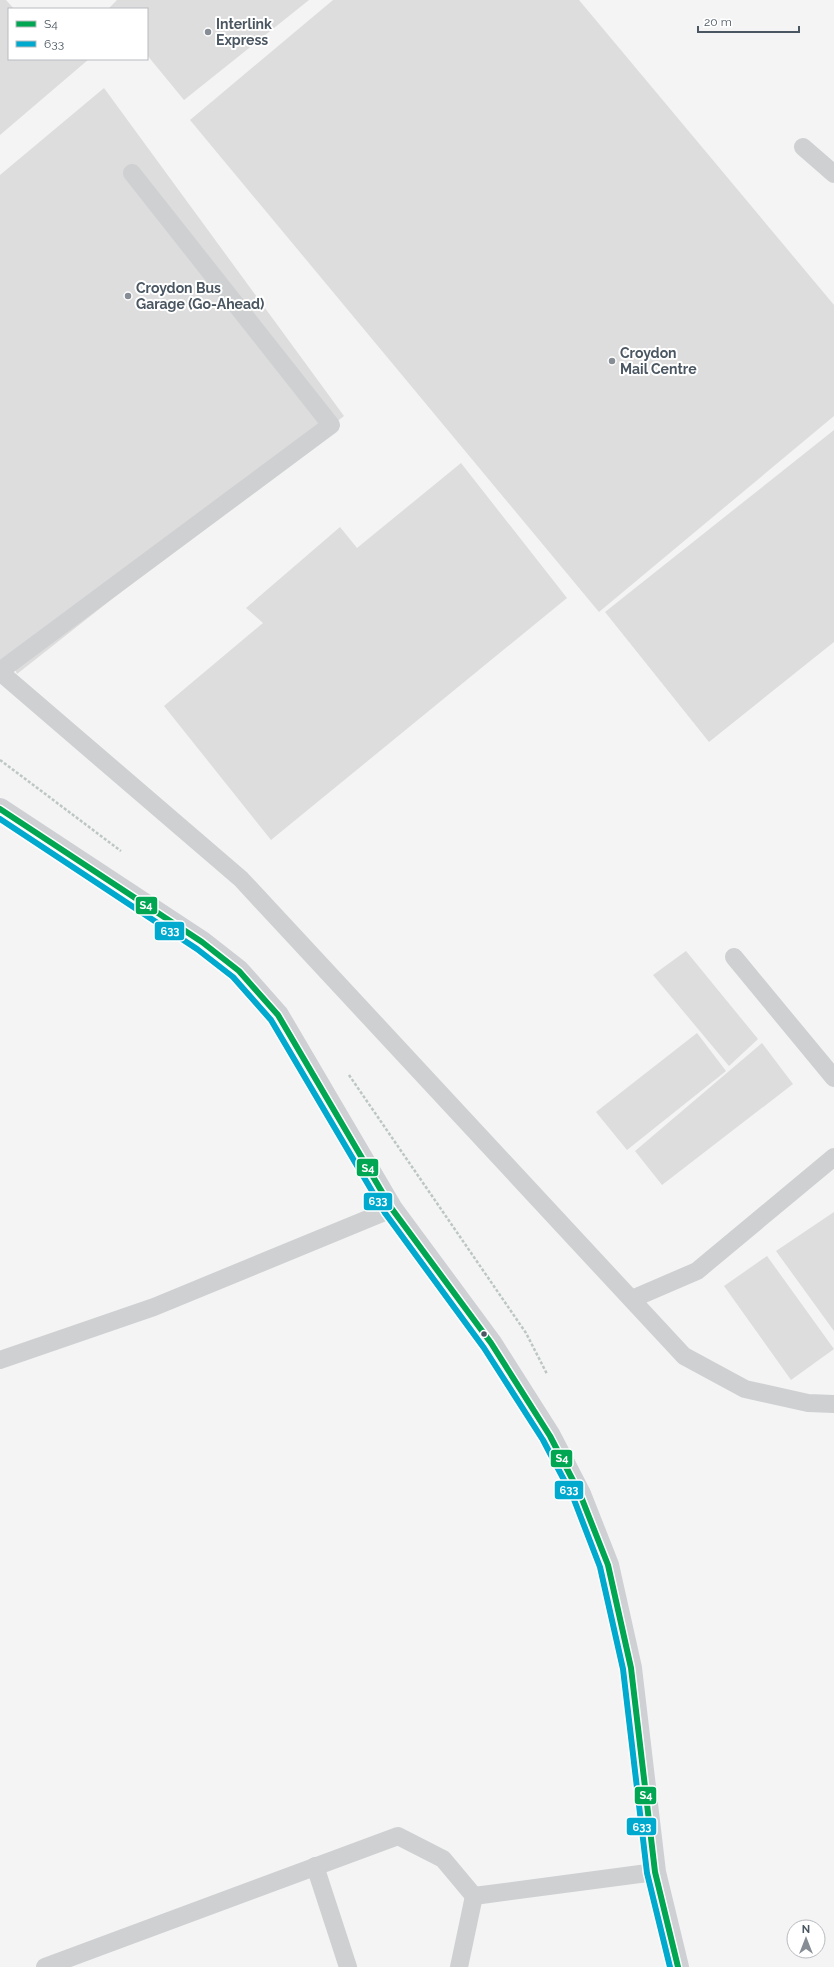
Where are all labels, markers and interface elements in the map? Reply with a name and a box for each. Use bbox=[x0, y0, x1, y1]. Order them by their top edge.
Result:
legend bbox=[8, 8, 148, 60]
scale bar bbox=[698, 8, 799, 34]
text: 20 m bbox=[704, 15, 732, 29]
place label: Interlink Express bbox=[216, 16, 272, 48]
text: S4 bbox=[44, 17, 58, 31]
marker: Interlink Express bbox=[203, 27, 213, 37]
text: 633 bbox=[44, 37, 64, 51]
place label: Croydon Bus Garage (Go-Ahead) bbox=[136, 280, 264, 312]
marker: Croydon Bus Garage (Go-Ahead) bbox=[123, 291, 133, 301]
place label: Croydon Mail Centre bbox=[620, 345, 697, 377]
marker: Croydon Mail Centre bbox=[607, 356, 617, 366]
line badge: S4 bbox=[135, 896, 158, 915]
text: S4 bbox=[139, 899, 153, 912]
line badge: 633 bbox=[154, 921, 185, 941]
text: 633 bbox=[161, 925, 179, 938]
line badge: S4 bbox=[356, 1158, 379, 1177]
text: S4 bbox=[361, 1162, 375, 1175]
line badge: 633 bbox=[363, 1192, 393, 1211]
text: 633 bbox=[369, 1195, 387, 1208]
unlabelled marker bbox=[479, 1329, 489, 1339]
line badge: S4 bbox=[550, 1449, 573, 1468]
text: S4 bbox=[555, 1452, 569, 1465]
line badge: 633 bbox=[554, 1480, 584, 1500]
text: 633 bbox=[560, 1484, 578, 1497]
line badge: S4 bbox=[634, 1786, 657, 1805]
text: S4 bbox=[639, 1789, 653, 1802]
line badge: 633 bbox=[626, 1817, 657, 1836]
text: 633 bbox=[633, 1821, 651, 1834]
north arrow bbox=[786, 1919, 826, 1959]
text: N bbox=[802, 1923, 810, 1936]

